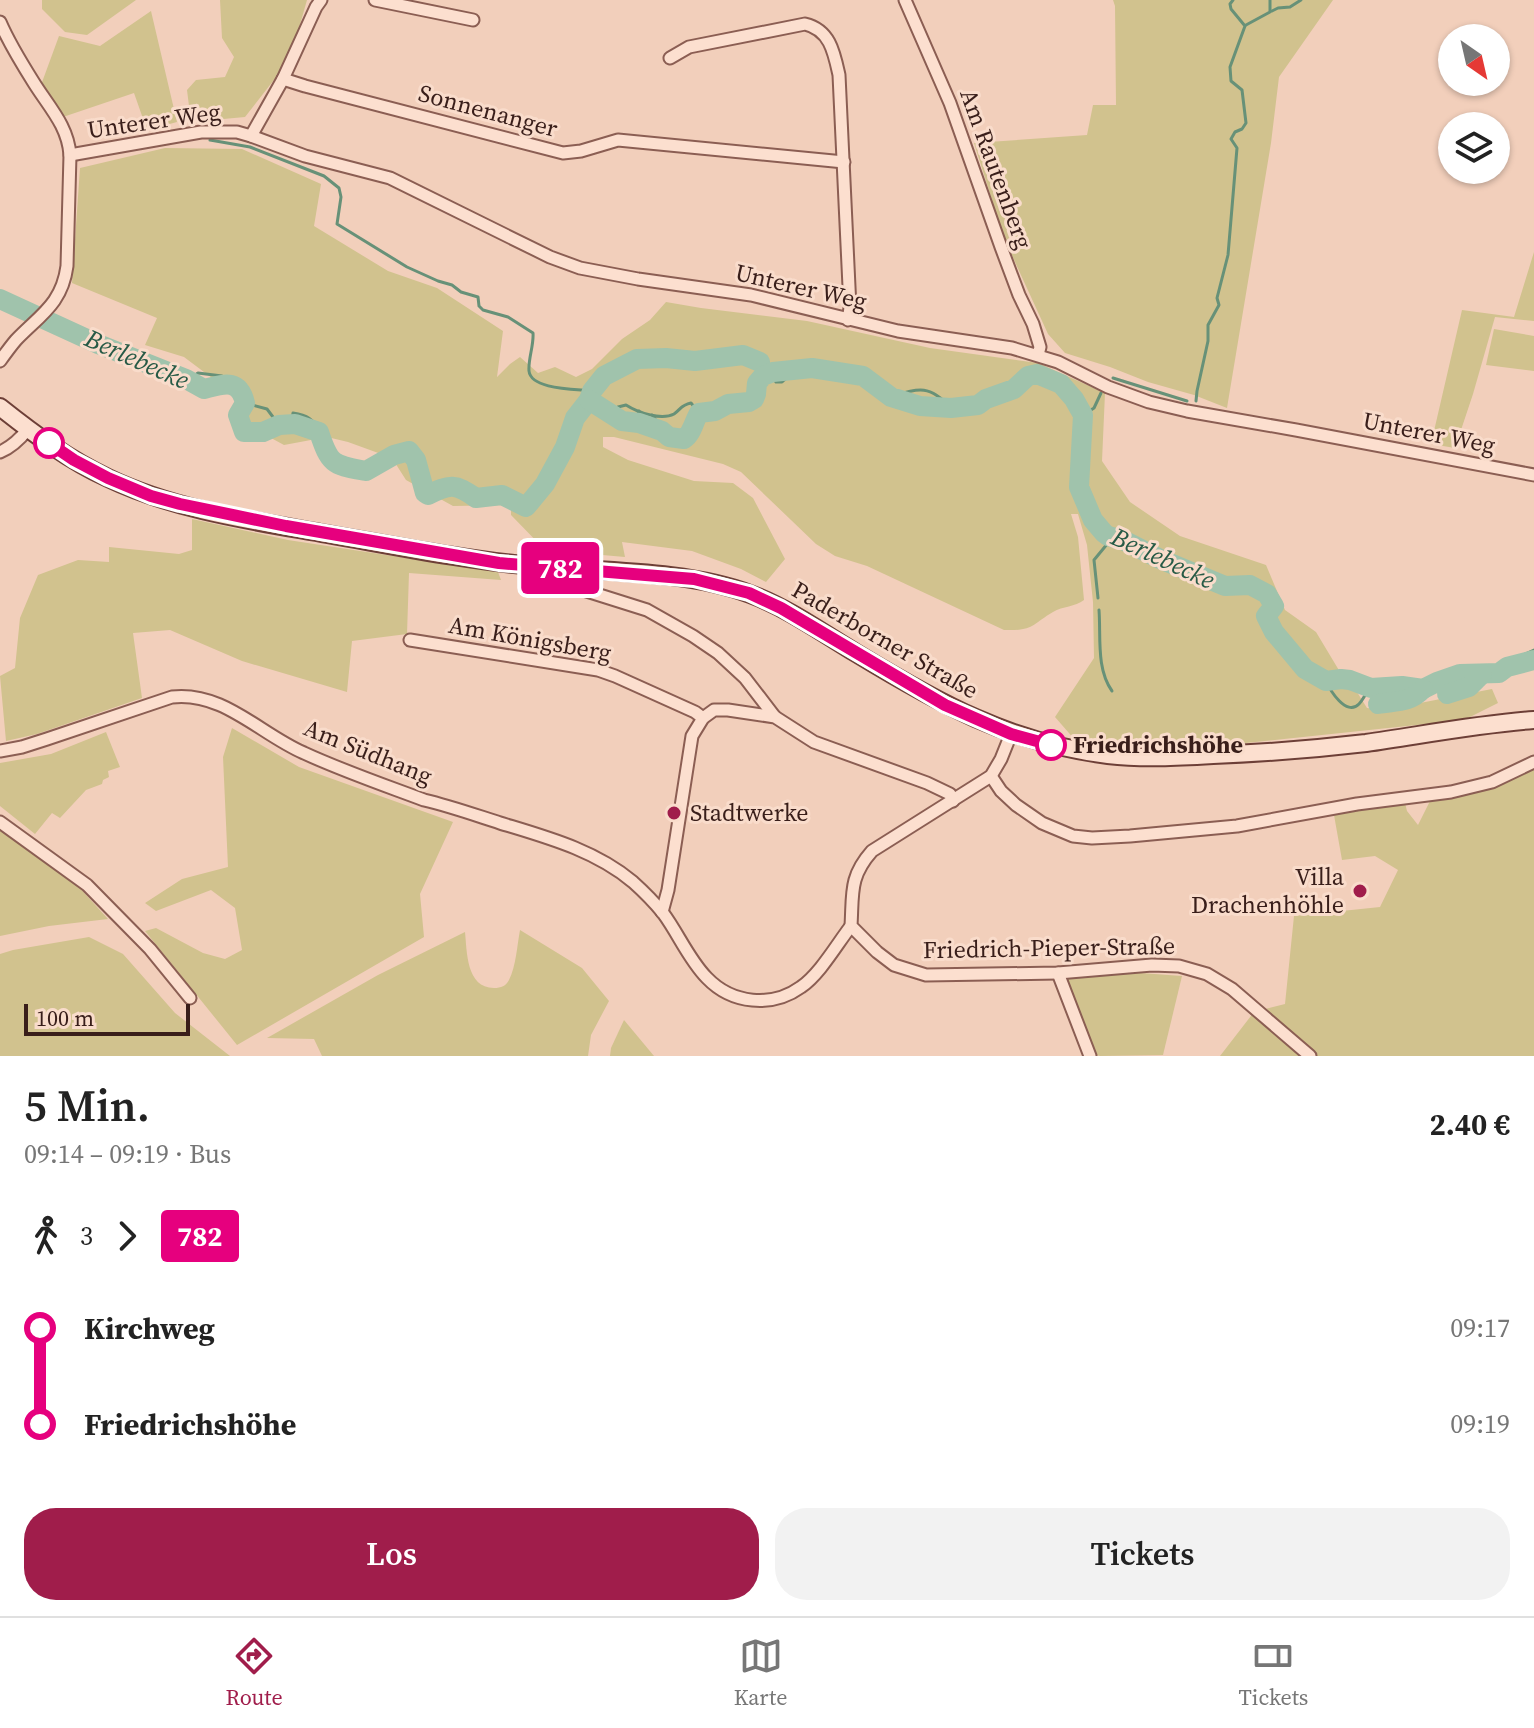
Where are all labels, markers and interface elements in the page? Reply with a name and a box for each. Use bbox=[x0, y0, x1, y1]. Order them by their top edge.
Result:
north arrow bbox=[1438, 24, 1510, 96]
map controls bbox=[1438, 24, 1510, 184]
street label: Sonnenanger bbox=[415, 76, 561, 145]
street label: Am Rautenberg bbox=[952, 84, 1041, 253]
street label: Unterer Weg bbox=[85, 95, 223, 146]
button: layers bbox=[1438, 112, 1510, 184]
street label: Unterer Weg bbox=[732, 255, 870, 318]
water label: Berlebecke bbox=[78, 320, 195, 398]
street label: Unterer Weg bbox=[1360, 403, 1498, 462]
unlabelled marker bbox=[34, 428, 64, 458]
water label: Berlebecke bbox=[1105, 518, 1221, 598]
line badge: 782 bbox=[514, 542, 606, 594]
text: 782 bbox=[537, 549, 583, 587]
street label: Paderborner Straße bbox=[786, 573, 985, 706]
street label: Am Königsberg bbox=[446, 608, 614, 669]
street label: Am Südhang bbox=[299, 711, 437, 792]
place label: Friedrichshöhe bbox=[1073, 728, 1243, 761]
marker: Friedrichshöhe bbox=[1036, 730, 1066, 760]
place label: Stadtwerke bbox=[690, 796, 809, 829]
marker: Stadtwerke bbox=[665, 804, 683, 822]
place label: Villa Drachenhöhle bbox=[1191, 860, 1345, 921]
marker: Villa Drachenhöhle bbox=[1351, 882, 1369, 900]
street label: Friedrich-Pieper-Straße bbox=[923, 929, 1175, 966]
scale bar bbox=[24, 1000, 190, 1036]
text: 100 m bbox=[36, 1003, 94, 1033]
text: 5 Min. bbox=[24, 1075, 150, 1136]
text: 2.40 € bbox=[1430, 1104, 1510, 1145]
text: 09:14 – 09:19 · Bus bbox=[24, 1136, 231, 1172]
icon: walk bbox=[24, 1214, 68, 1258]
icon: forward bbox=[105, 1214, 149, 1258]
text: 782 bbox=[177, 1217, 223, 1255]
text: 3 bbox=[80, 1218, 93, 1254]
text: Kirchweg bbox=[84, 1308, 215, 1349]
text: 09:17 bbox=[1450, 1310, 1510, 1346]
text: Friedrichshöhe bbox=[84, 1404, 297, 1445]
text: 09:19 bbox=[1450, 1406, 1510, 1442]
button: Los bbox=[24, 1508, 759, 1600]
button: Tickets bbox=[775, 1508, 1510, 1600]
tab: Route bbox=[226, 1634, 283, 1712]
tab: Karte bbox=[734, 1634, 787, 1712]
tab: Tickets bbox=[1239, 1634, 1308, 1712]

